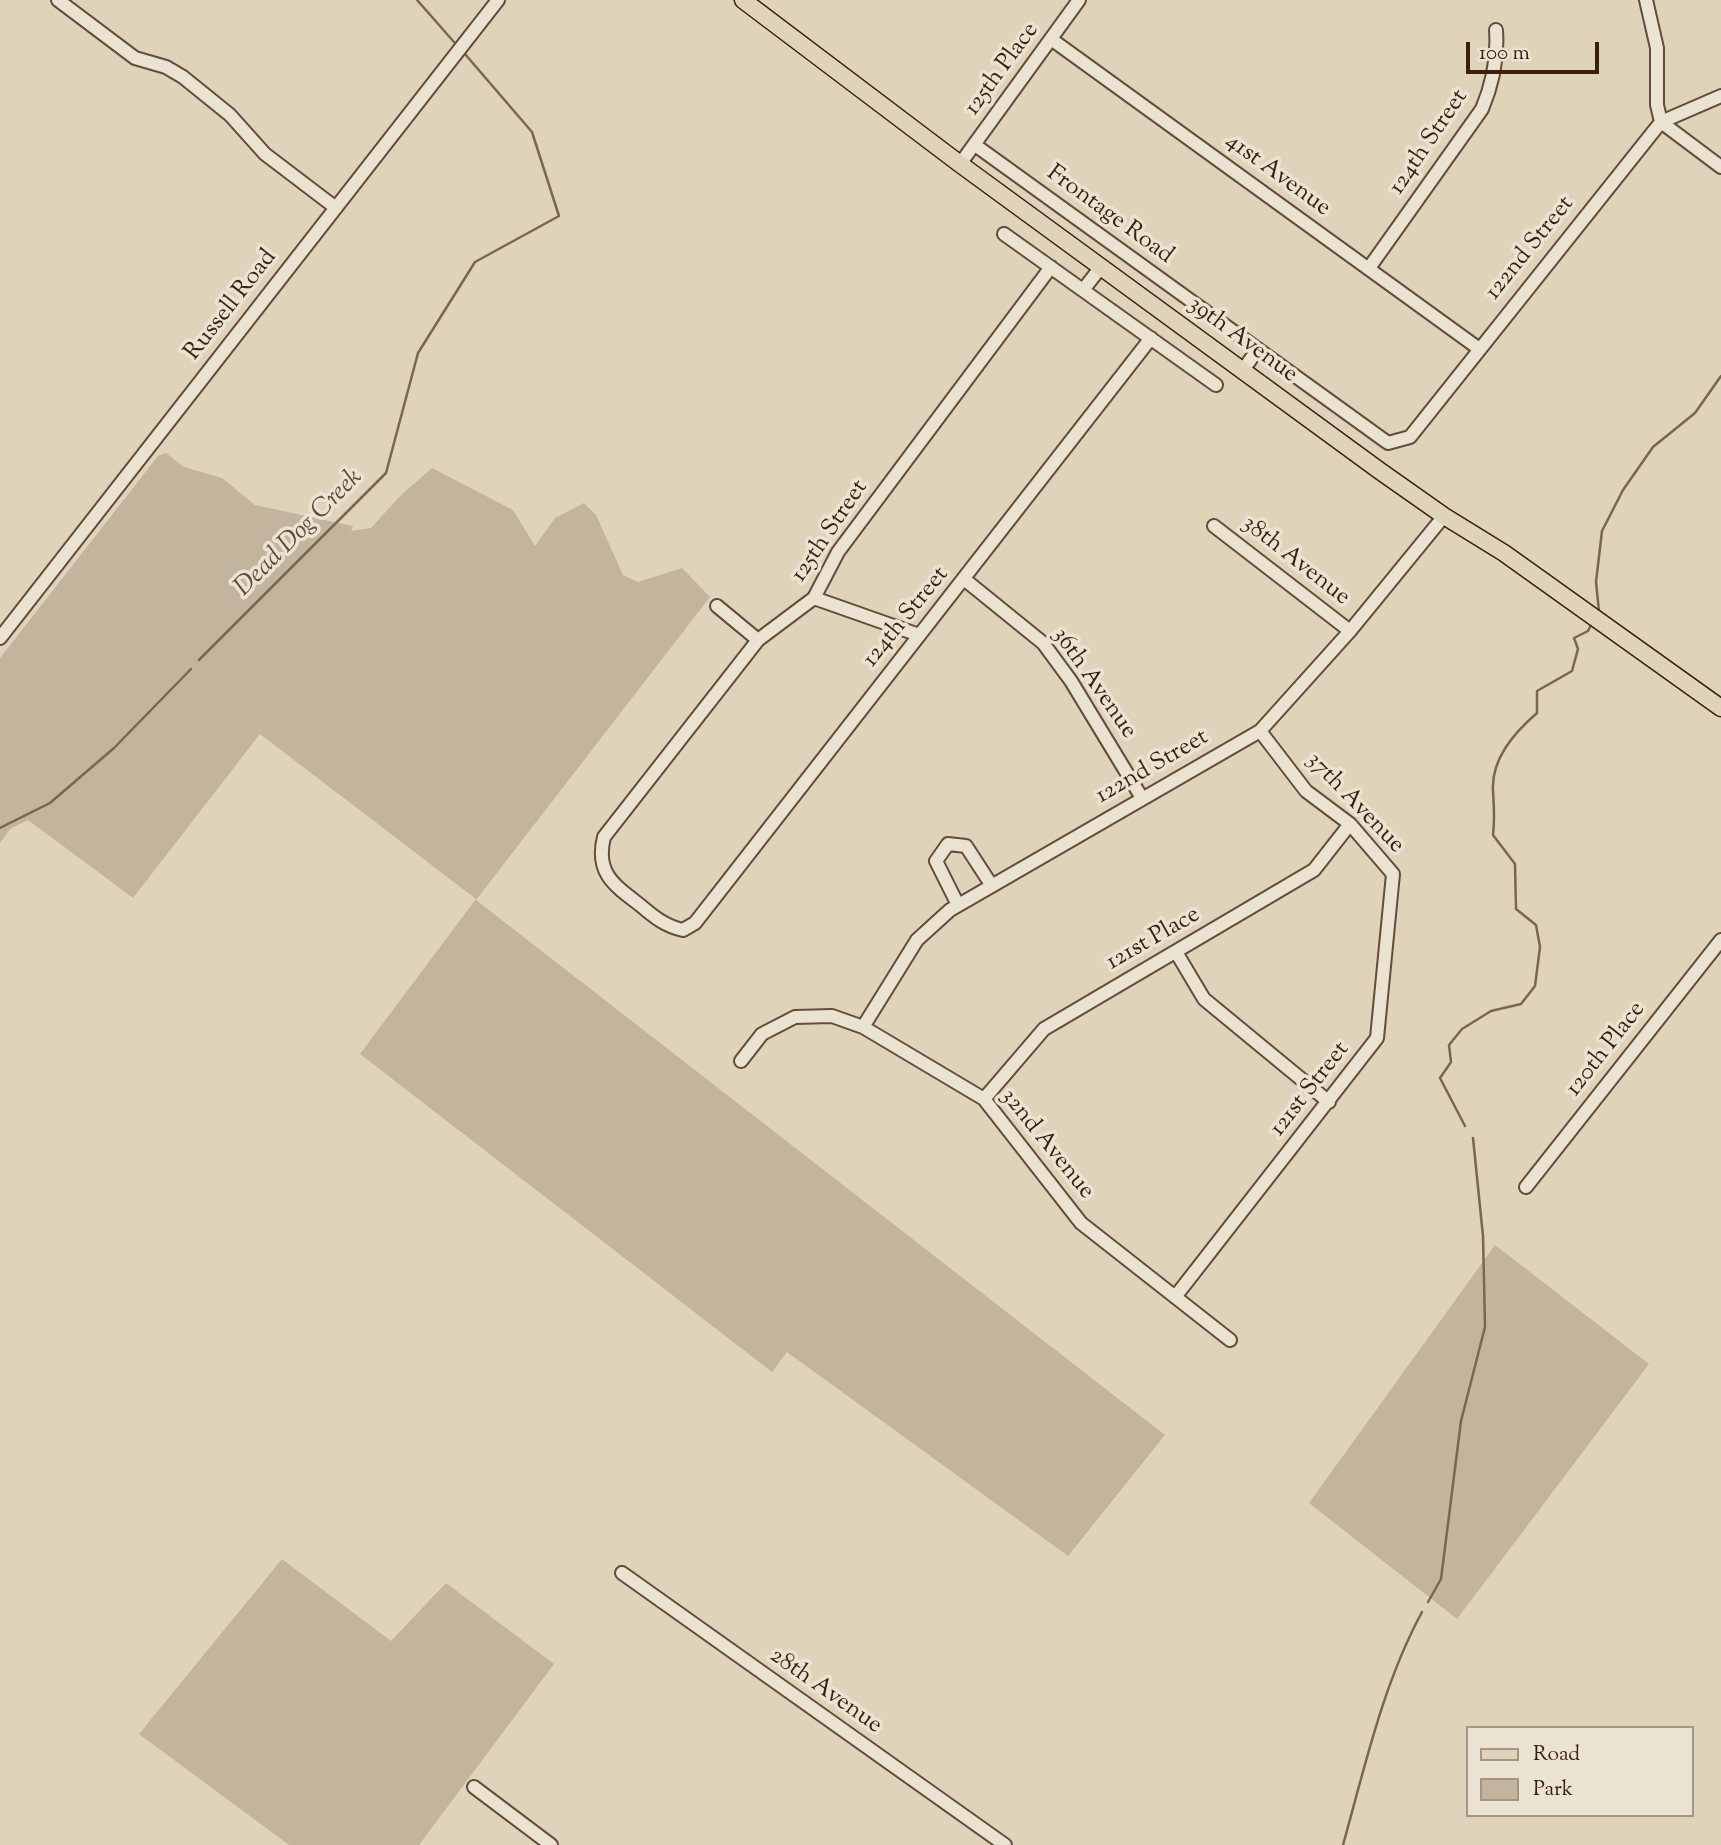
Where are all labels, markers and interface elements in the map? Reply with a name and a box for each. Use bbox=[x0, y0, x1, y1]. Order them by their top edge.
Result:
street label: 125th Place bbox=[960, 18, 1046, 122]
scale bar bbox=[1469, 28, 1602, 72]
text: 100 m bbox=[1479, 39, 1530, 69]
street label: 124th Street bbox=[1384, 85, 1476, 201]
street label: 41st Avenue bbox=[1219, 128, 1335, 224]
street label: Frontage Road bbox=[1040, 160, 1178, 272]
street label: 122nd Street bbox=[1480, 191, 1582, 307]
street label: Russell Road bbox=[180, 245, 284, 367]
street label: 39th Avenue bbox=[1182, 292, 1302, 390]
water label: Dead Dog Creek bbox=[229, 463, 371, 605]
street label: 125th Street bbox=[786, 475, 876, 589]
street label: 38th Avenue bbox=[1235, 511, 1355, 613]
street label: 124th Street bbox=[858, 562, 956, 674]
street label: 36th Avenue bbox=[1044, 623, 1142, 745]
street label: 122nd Street bbox=[1092, 724, 1214, 812]
street label: 37th Avenue bbox=[1299, 747, 1409, 861]
street label: 121st Place bbox=[1102, 902, 1206, 978]
street label: 120th Place bbox=[1561, 997, 1653, 1103]
street label: 121st Street bbox=[1265, 1037, 1357, 1143]
street label: 32nd Avenue bbox=[993, 1084, 1099, 1206]
street label: 28th Avenue bbox=[763, 1643, 887, 1741]
legend bbox=[1466, 1726, 1693, 1817]
text: Road bbox=[1533, 1740, 1580, 1770]
text: Park bbox=[1533, 1775, 1573, 1805]

